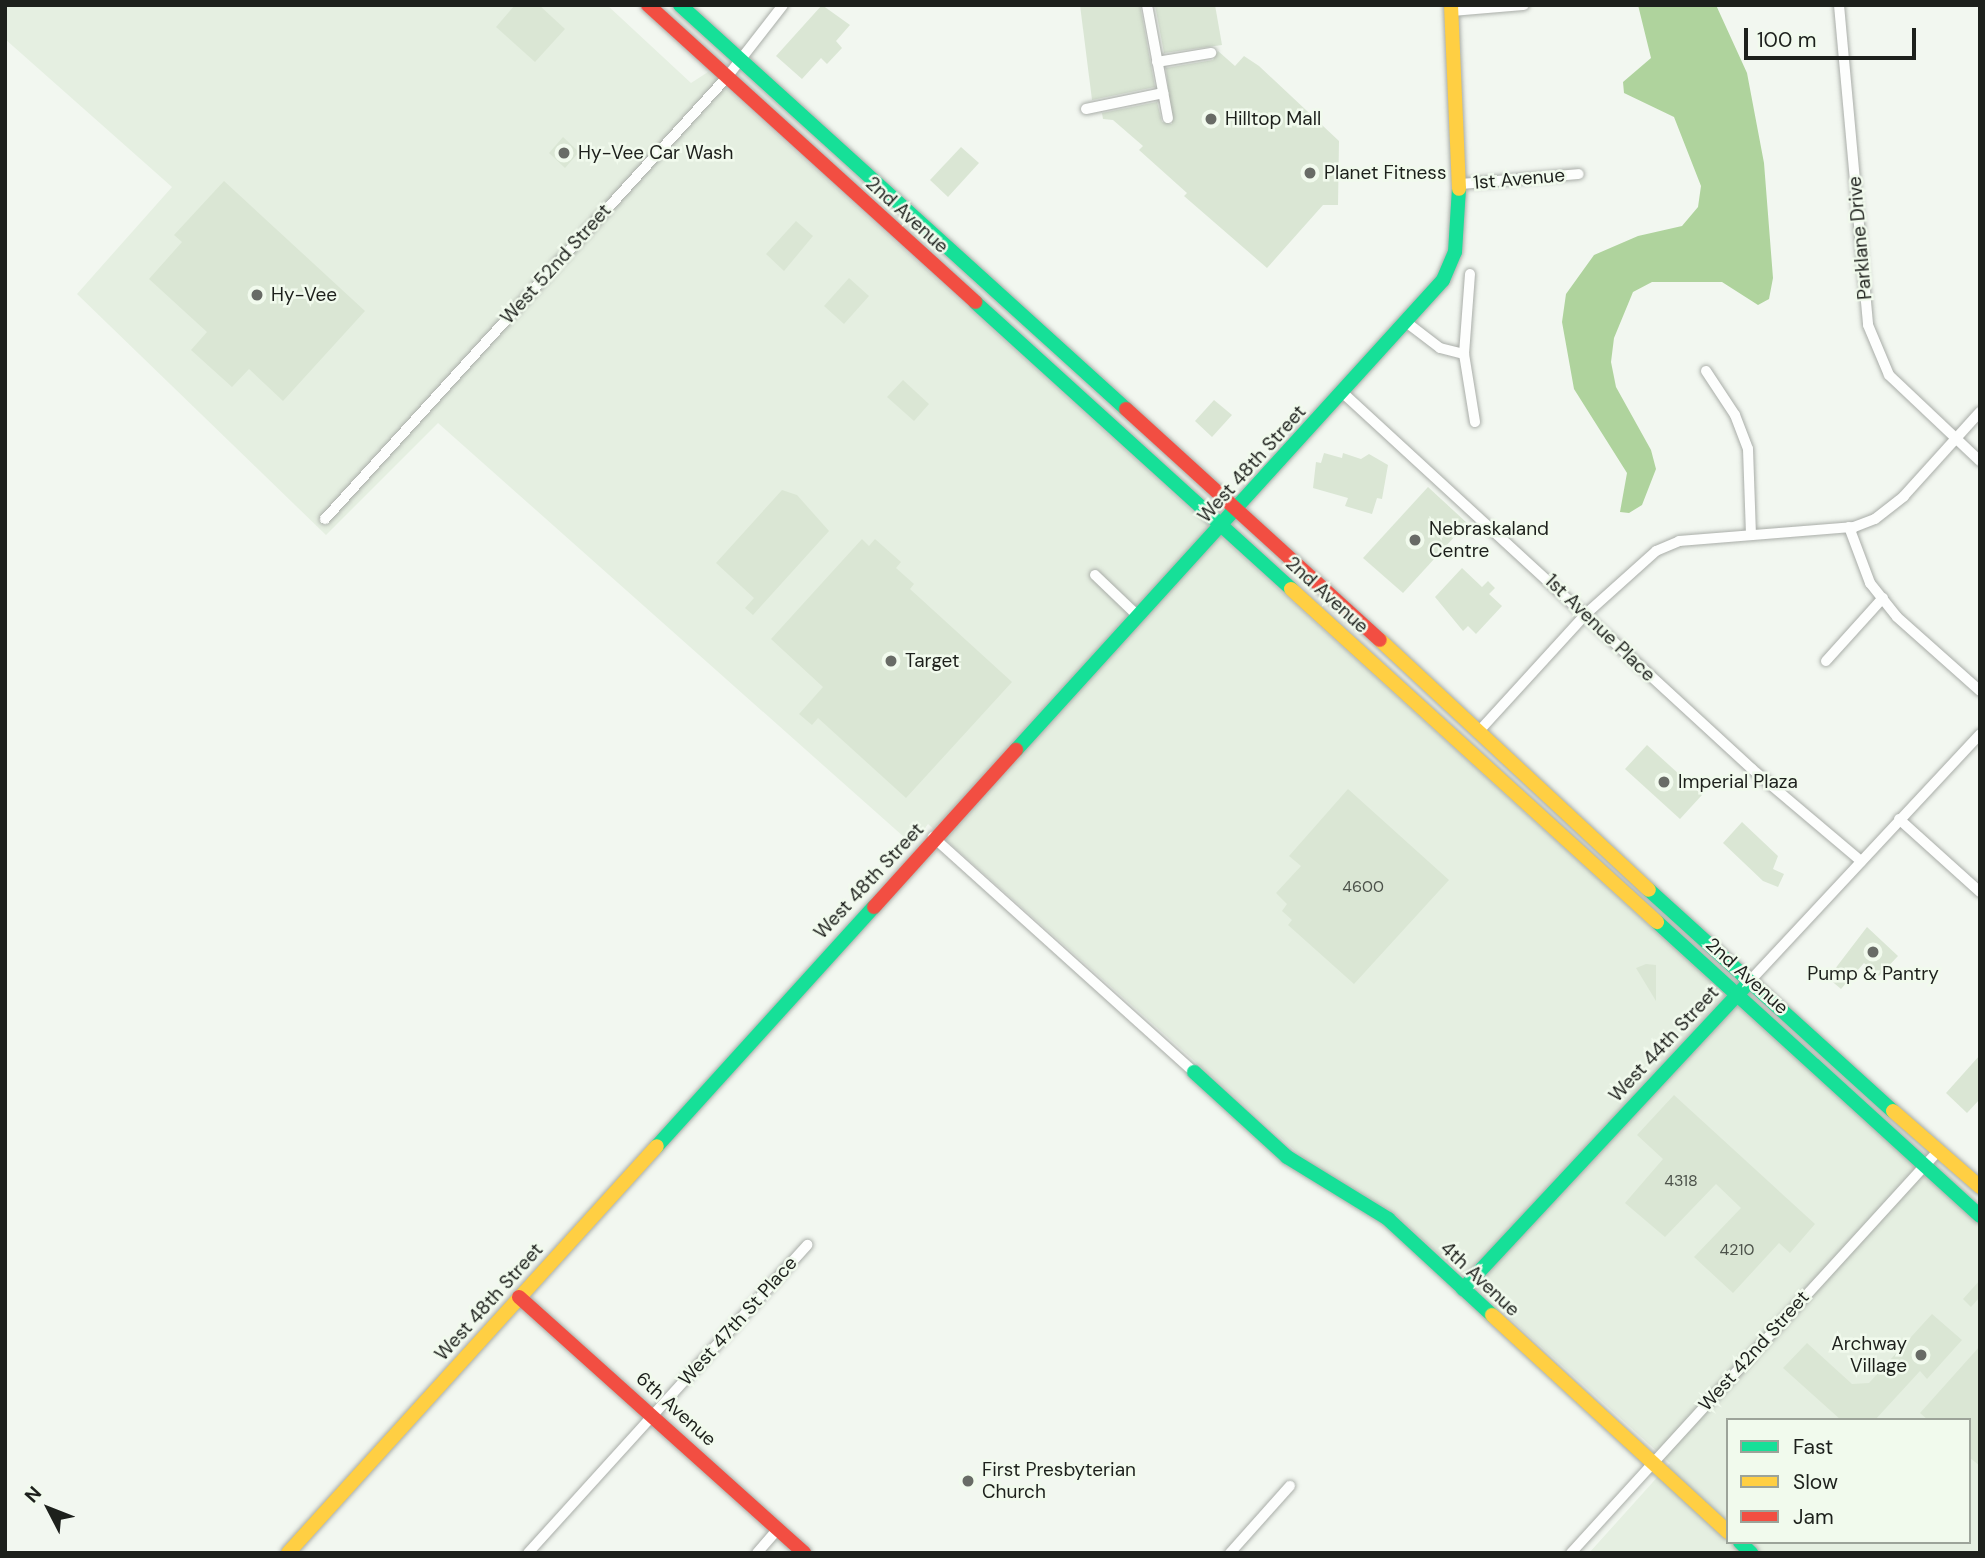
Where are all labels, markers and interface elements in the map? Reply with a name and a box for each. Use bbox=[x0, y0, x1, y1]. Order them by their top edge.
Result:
scale bar bbox=[1747, 14, 1918, 58]
text: 100 m bbox=[1757, 26, 1817, 54]
place label: Hilltop Mall bbox=[1225, 108, 1321, 130]
marker: Hilltop Mall bbox=[1203, 111, 1219, 127]
place label: Hy-Vee Car Wash bbox=[578, 142, 733, 164]
marker: Hy-Vee Car Wash bbox=[556, 145, 572, 161]
place label: Planet Fitness bbox=[1324, 162, 1446, 184]
street label: 1st Avenue bbox=[1472, 164, 1566, 194]
marker: Planet Fitness bbox=[1302, 165, 1318, 181]
street label: 2nd Avenue bbox=[861, 172, 953, 258]
street label: Parklane Drive bbox=[1843, 175, 1877, 301]
street label: West 52nd Street bbox=[496, 199, 616, 329]
place label: Hy-Vee bbox=[271, 284, 337, 306]
marker: Hy-Vee bbox=[249, 287, 265, 303]
street label: West 48th Street bbox=[1193, 401, 1311, 527]
place label: Nebraskaland Centre bbox=[1429, 518, 1549, 562]
marker: Nebraskaland Centre bbox=[1407, 532, 1423, 548]
street label: 2nd Avenue bbox=[1281, 552, 1373, 638]
street label: 1st Avenue Place bbox=[1540, 570, 1660, 686]
place label: Target bbox=[905, 650, 960, 672]
marker: Target bbox=[883, 653, 899, 669]
place label: Imperial Plaza bbox=[1678, 771, 1798, 793]
marker: Imperial Plaza bbox=[1656, 774, 1672, 790]
street label: West 48th Street bbox=[809, 818, 929, 944]
house number: 4600 bbox=[1342, 877, 1384, 897]
street label: 2nd Avenue bbox=[1701, 933, 1793, 1019]
marker: Pump & Pantry bbox=[1865, 944, 1881, 960]
place label: Pump & Pantry bbox=[1807, 963, 1939, 985]
street label: West 44th Street bbox=[1604, 981, 1724, 1107]
house number: 4318 bbox=[1664, 1171, 1698, 1191]
street label: 4th Avenue bbox=[1436, 1237, 1524, 1321]
street label: West 48th Street bbox=[430, 1239, 548, 1365]
house number: 4210 bbox=[1720, 1240, 1754, 1260]
street label: West 47th St Place bbox=[674, 1252, 802, 1390]
street label: West 42nd Street bbox=[1694, 1286, 1814, 1416]
place label: Archway Village bbox=[1831, 1333, 1907, 1377]
marker: Archway Village bbox=[1913, 1347, 1929, 1363]
street label: 6th Avenue bbox=[631, 1367, 721, 1451]
legend bbox=[1726, 1418, 1971, 1544]
text: Fast bbox=[1793, 1433, 1833, 1461]
place label: First Presbyterian Church bbox=[982, 1459, 1136, 1503]
text: Slow bbox=[1793, 1468, 1838, 1496]
marker: First Presbyterian Church bbox=[960, 1473, 976, 1489]
north arrow bbox=[14, 1474, 84, 1544]
text: N bbox=[19, 1481, 47, 1508]
text: Jam bbox=[1793, 1503, 1834, 1531]

